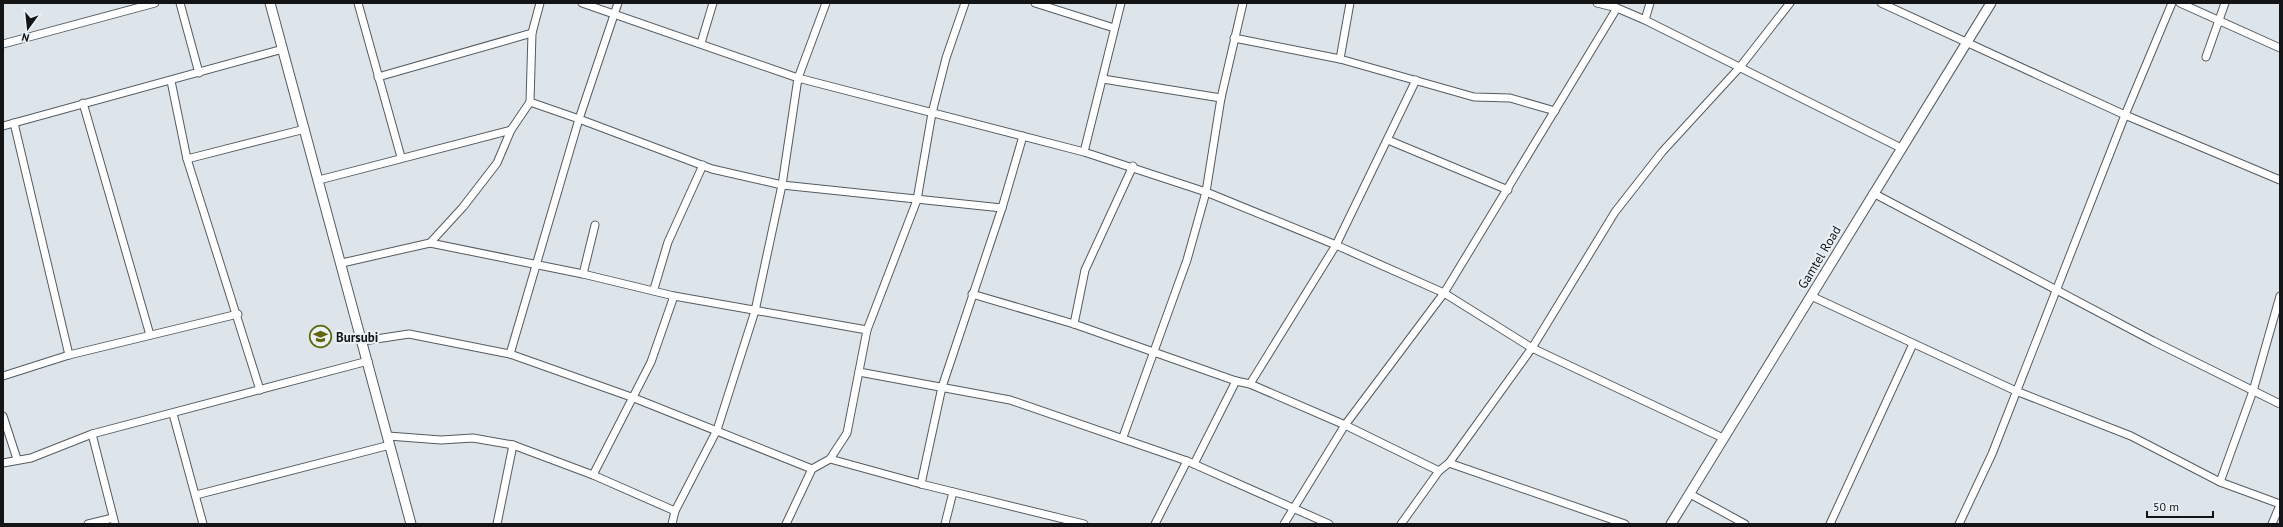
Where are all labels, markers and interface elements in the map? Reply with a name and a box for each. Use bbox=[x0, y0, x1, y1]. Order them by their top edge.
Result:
north arrow bbox=[8, 8, 48, 48]
text: N bbox=[20, 30, 31, 45]
street label: Gamtel Road bbox=[1794, 223, 1845, 292]
school or university icon: Bursubi bbox=[308, 324, 334, 350]
place label: Bursubi bbox=[336, 329, 378, 346]
scale bar bbox=[2147, 493, 2213, 519]
text: 50 m bbox=[2153, 499, 2179, 514]

